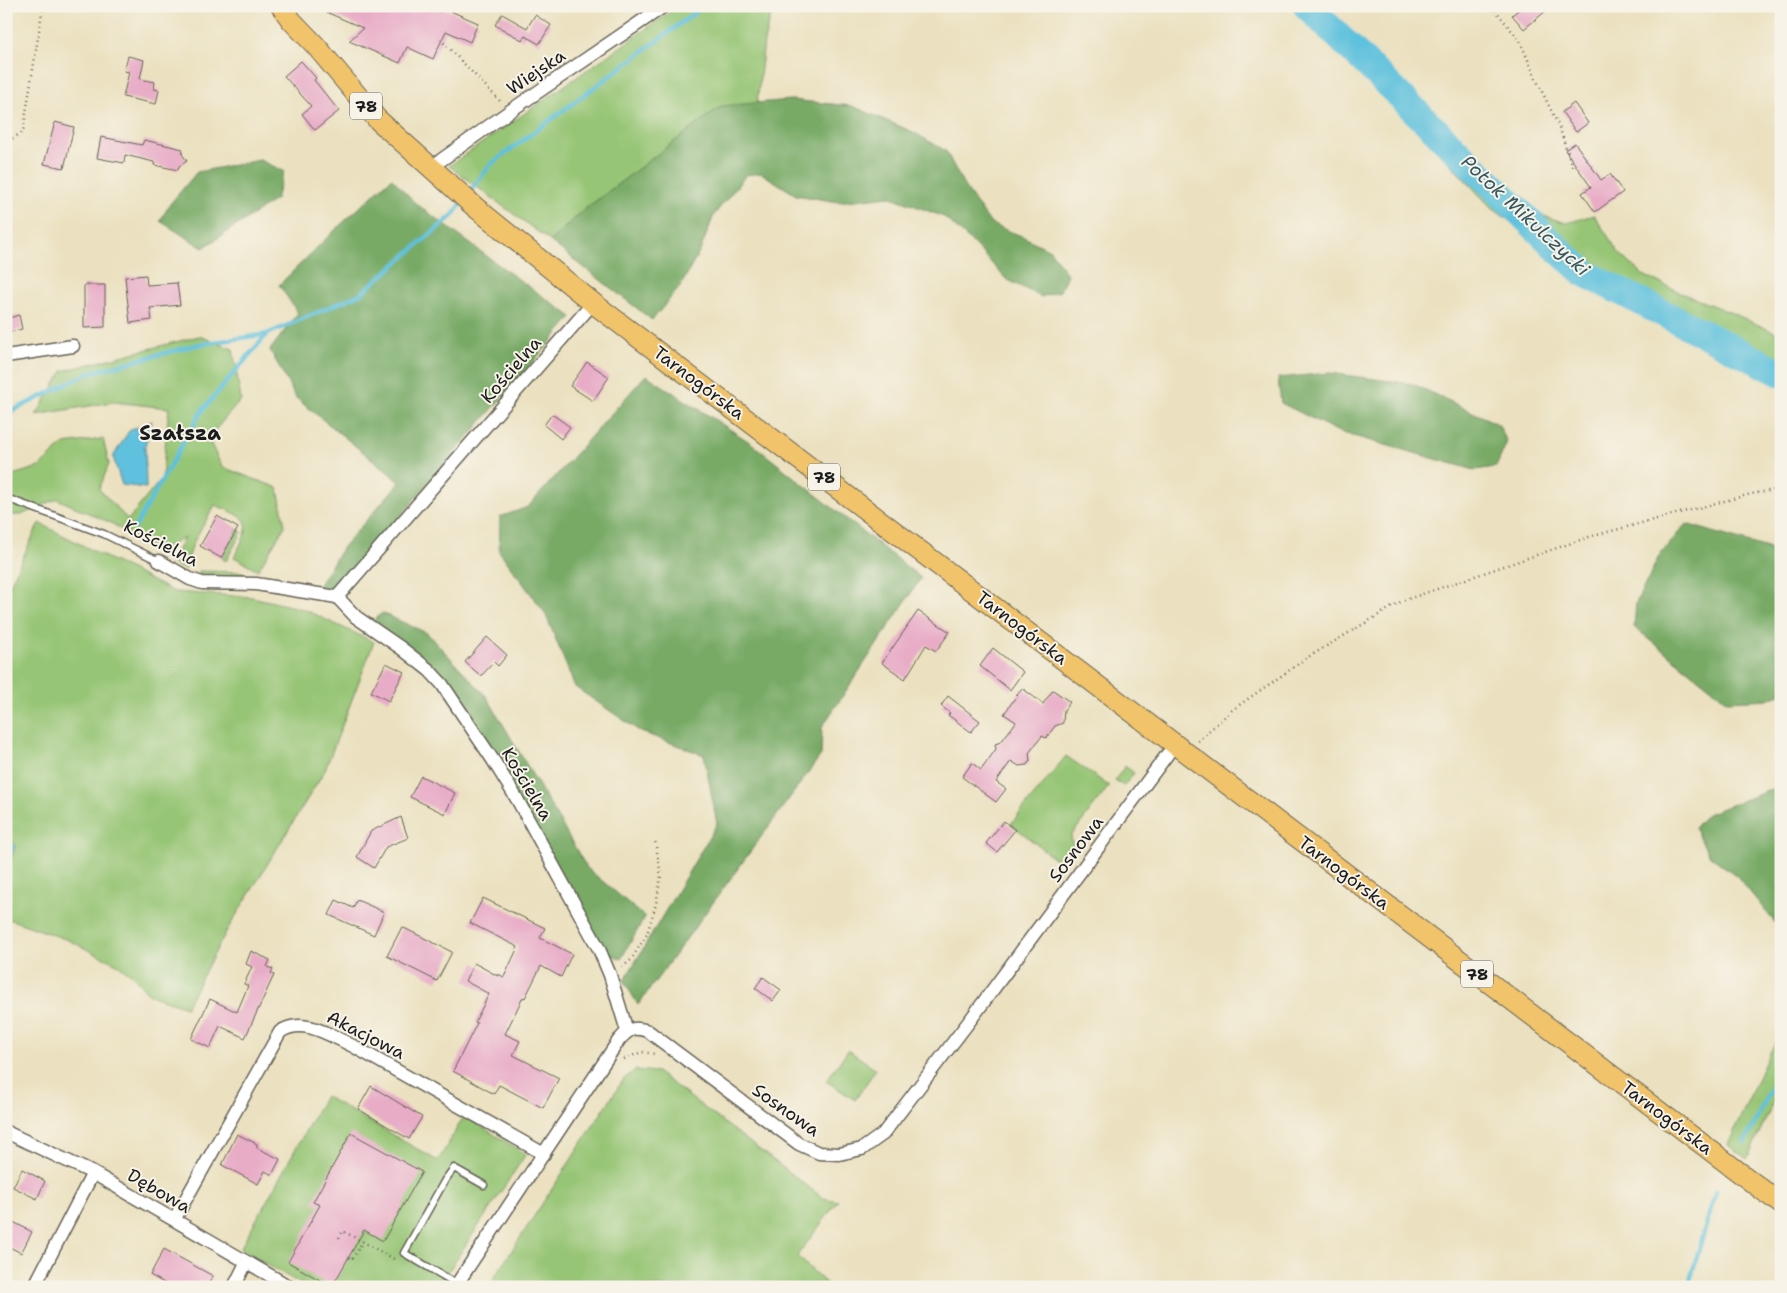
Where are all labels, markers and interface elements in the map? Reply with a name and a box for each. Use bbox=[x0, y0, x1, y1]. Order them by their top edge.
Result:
street label: Wiejska bbox=[502, 44, 570, 100]
road number: 78 bbox=[350, 92, 382, 120]
water label: Potok Mikulczycki bbox=[1456, 149, 1596, 282]
street label: Kościelna bbox=[475, 332, 547, 408]
street label: Tarnogórska bbox=[648, 341, 750, 425]
district label: Szałsza bbox=[139, 420, 221, 446]
road number: 78 bbox=[808, 464, 840, 491]
street label: Kościelna bbox=[119, 514, 203, 572]
street label: Tarnogórska bbox=[971, 586, 1073, 670]
street label: Kościelna bbox=[496, 743, 558, 825]
street label: Sosnowa bbox=[1043, 811, 1109, 887]
street label: Tarnogórska bbox=[1293, 831, 1395, 915]
road number: 78 bbox=[1461, 961, 1493, 988]
street label: Akacjowa bbox=[323, 1005, 409, 1065]
street label: Tarnogórska bbox=[1616, 1076, 1718, 1160]
street label: Sosnowa bbox=[747, 1078, 825, 1142]
street label: Dębowa bbox=[123, 1163, 195, 1219]

